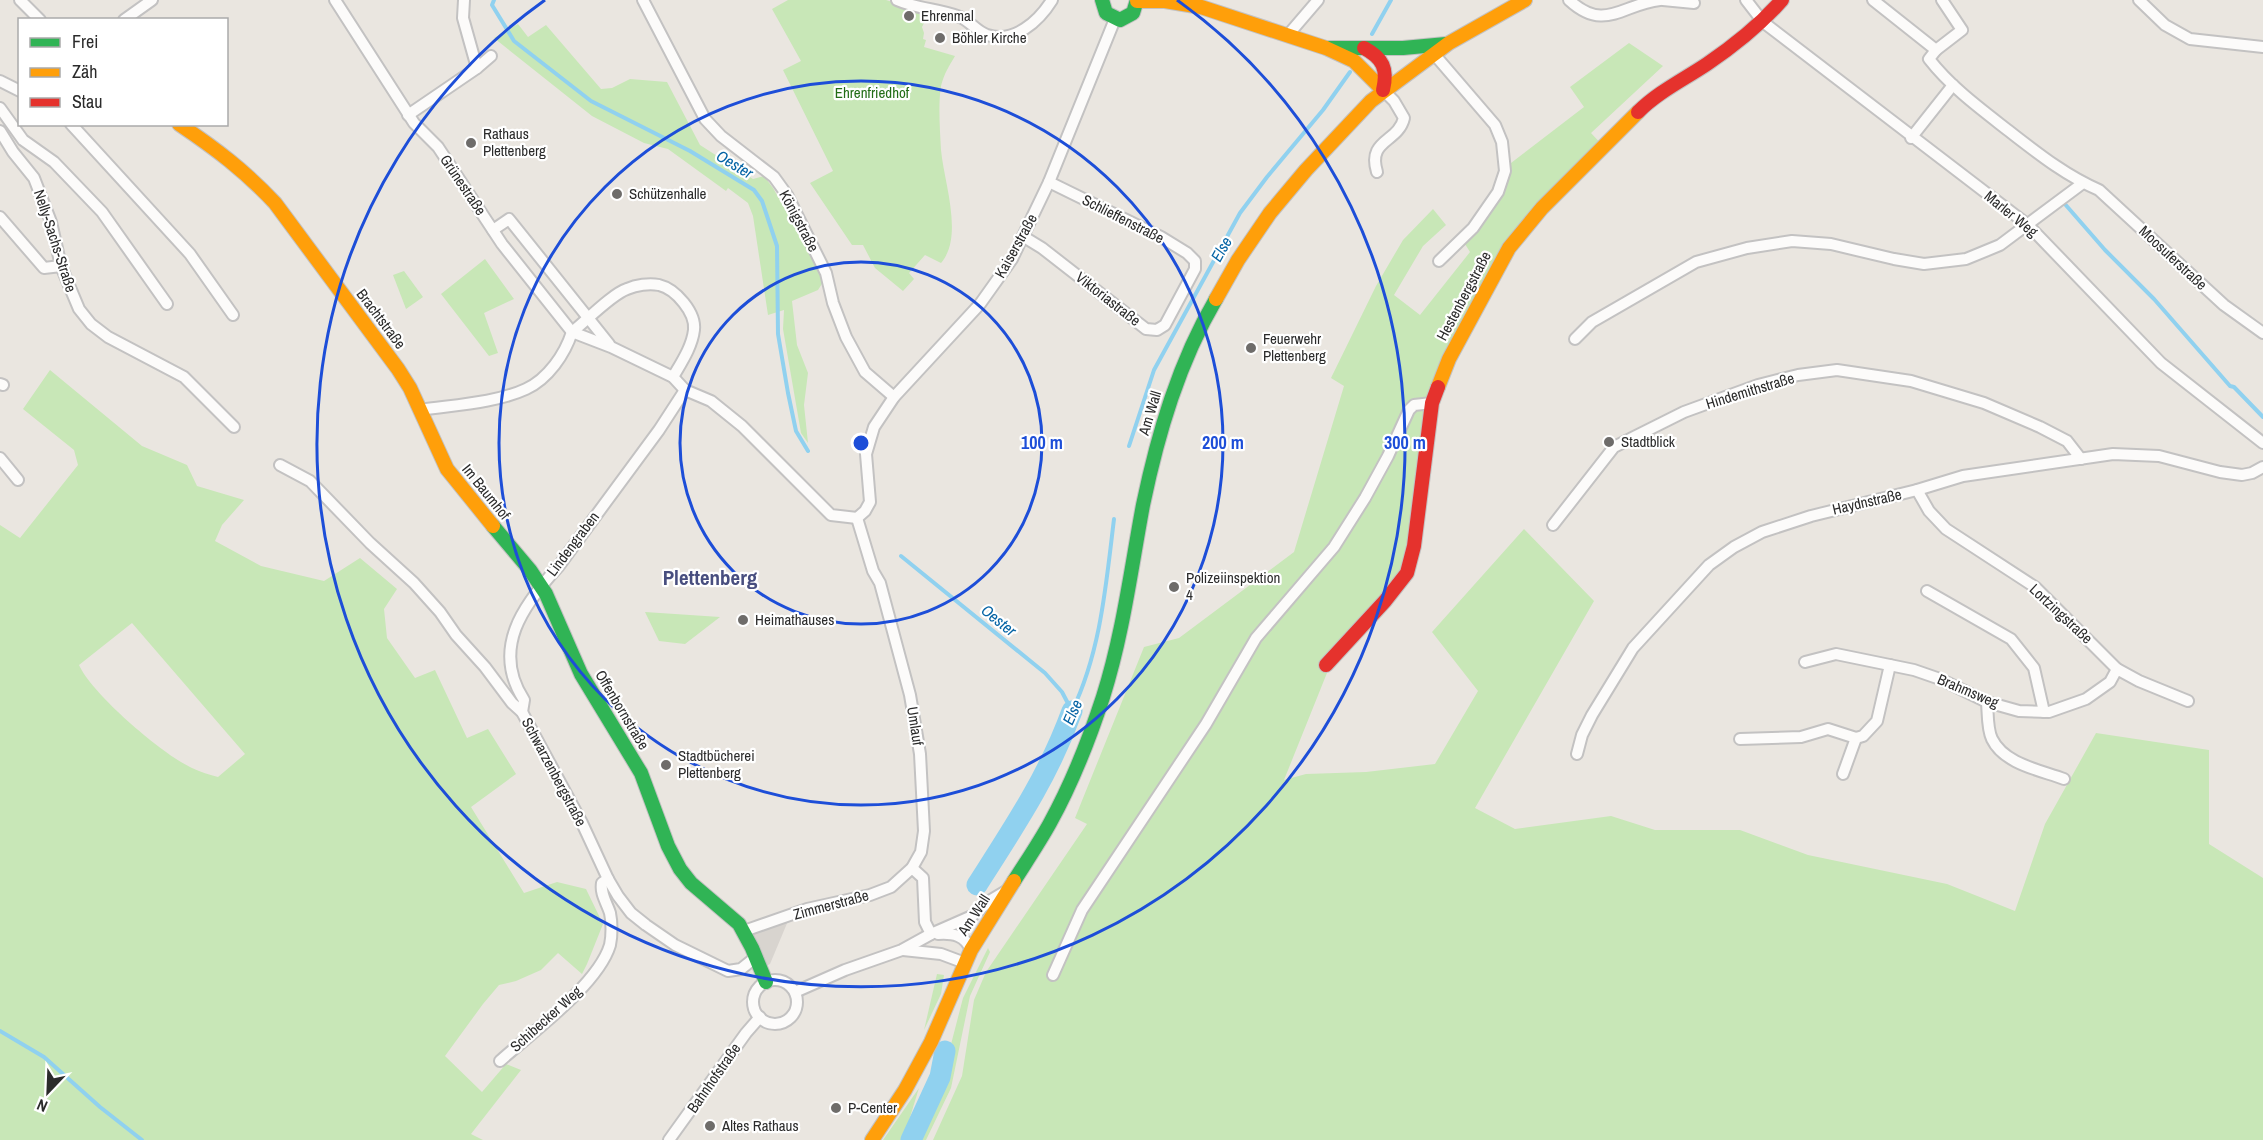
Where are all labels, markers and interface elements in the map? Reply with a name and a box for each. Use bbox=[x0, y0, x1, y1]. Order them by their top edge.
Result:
place label: Ehrenmal bbox=[921, 5, 974, 26]
marker: Ehrenmal bbox=[902, 9, 916, 23]
legend bbox=[18, 18, 228, 126]
place label: Böhler Kirche bbox=[952, 27, 1027, 48]
text: Frei bbox=[72, 29, 98, 54]
marker: Böhler Kirche bbox=[933, 31, 947, 45]
text: Zäh bbox=[72, 59, 97, 84]
park label: Ehrenfriedhof bbox=[835, 82, 910, 103]
text: Stau bbox=[72, 89, 102, 114]
place label: Rathaus Plettenberg bbox=[483, 123, 546, 161]
marker: Rathaus Plettenberg bbox=[464, 136, 478, 150]
water label: Oester bbox=[712, 144, 758, 184]
street label: Grünestraße bbox=[435, 150, 492, 219]
place label: Schützenhalle bbox=[629, 183, 706, 204]
street label: Königstraße bbox=[774, 186, 825, 255]
street label: Marler Weg bbox=[1980, 186, 2043, 242]
street label: Nelly-Sachs-Straße bbox=[29, 187, 82, 295]
marker: Schützenhalle bbox=[610, 187, 624, 201]
street label: Schlieffenstraße bbox=[1079, 189, 1168, 248]
street label: Kaiserstraße bbox=[989, 210, 1042, 282]
street label: Moosuferstraße bbox=[2135, 221, 2212, 295]
water label: Else bbox=[1205, 233, 1237, 265]
street label: Hestenbergstraße bbox=[1431, 247, 1496, 344]
street label: Viktoriastraße bbox=[1071, 267, 1145, 331]
street label: Brachtstraße bbox=[352, 284, 411, 353]
place label: Feuerwehr Plettenberg bbox=[1263, 328, 1326, 366]
marker: Feuerwehr Plettenberg bbox=[1244, 341, 1258, 355]
street label: Hindemithstraße bbox=[1703, 367, 1797, 414]
street label: Am Wall bbox=[1133, 388, 1166, 439]
text: 100 m bbox=[1021, 430, 1063, 455]
text: 200 m bbox=[1202, 430, 1244, 455]
text: 300 m bbox=[1384, 430, 1426, 455]
place label: Stadtblick bbox=[1621, 431, 1676, 452]
centre of rings bbox=[851, 433, 871, 453]
marker: Stadtblick bbox=[1602, 435, 1616, 449]
street label: Im Baumhof bbox=[457, 459, 516, 525]
street label: Haydnstraße bbox=[1830, 483, 1904, 520]
street label: Lindengraben bbox=[541, 507, 604, 580]
district label: Plettenberg bbox=[663, 563, 758, 592]
place label: Polizeiinspektion 4 bbox=[1186, 567, 1280, 605]
street label: Lortzingstraße bbox=[2025, 579, 2098, 648]
marker: Polizeiinspektion 4 bbox=[1167, 580, 1181, 594]
water label: Oester bbox=[977, 599, 1022, 641]
place label: Heimathauses bbox=[755, 609, 834, 630]
marker: Heimathauses bbox=[736, 613, 750, 627]
street label: Offenbornstraße bbox=[590, 666, 655, 754]
street label: Brahmsweg bbox=[1934, 668, 2002, 713]
water label: Else bbox=[1057, 696, 1087, 728]
street label: Umlauf bbox=[902, 705, 929, 747]
street label: Schwarzenbergstraße bbox=[517, 714, 592, 830]
place label: Stadtbücherei Plettenberg bbox=[678, 745, 755, 783]
marker: Stadtbücherei Plettenberg bbox=[659, 758, 673, 772]
street label: Zimmerstraße bbox=[791, 884, 871, 925]
street label: Am Wall bbox=[952, 890, 995, 940]
street label: Schibecker Weg bbox=[505, 981, 586, 1057]
street label: Bahnhofstraße bbox=[682, 1039, 745, 1117]
north arrow bbox=[18, 1062, 78, 1122]
text: N bbox=[33, 1094, 51, 1118]
place label: P-Center bbox=[848, 1097, 897, 1118]
marker: P-Center bbox=[829, 1101, 843, 1115]
place label: Altes Rathaus bbox=[721, 1115, 799, 1136]
marker: Altes Rathaus bbox=[703, 1119, 717, 1133]

